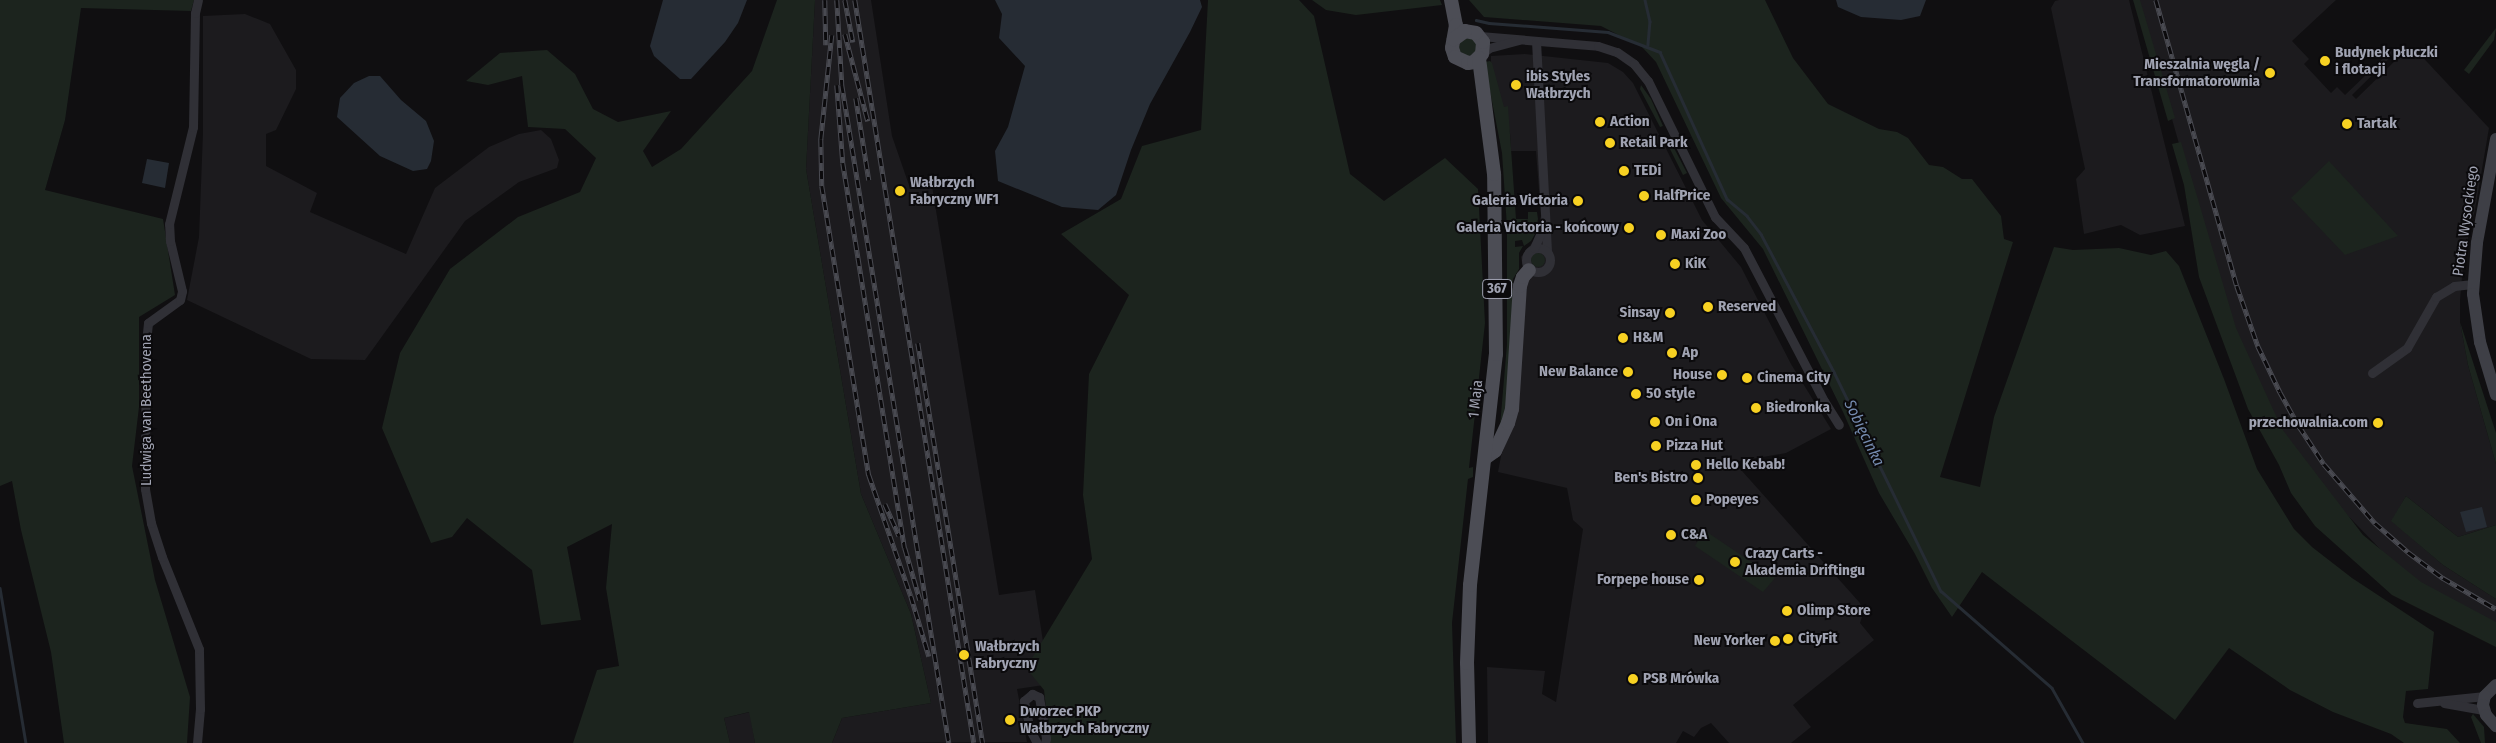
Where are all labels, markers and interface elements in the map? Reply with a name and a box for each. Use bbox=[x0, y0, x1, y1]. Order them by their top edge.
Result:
place label: Budynek płuczki i flotacji bbox=[2335, 43, 2438, 78]
place label: Mieszalnia węgla / Transformatorownia bbox=[2133, 55, 2260, 90]
marker: Budynek płuczki i flotacji bbox=[2319, 55, 2331, 67]
place label: ibis Styles Wałbrzych bbox=[1526, 67, 1591, 102]
marker: Mieszalnia węgla / Transformatorownia bbox=[2264, 67, 2276, 79]
marker: ibis Styles Wałbrzych bbox=[1510, 79, 1522, 91]
place label: Action bbox=[1610, 113, 1650, 131]
place label: Tartak bbox=[2357, 115, 2397, 133]
marker: Action bbox=[1594, 116, 1606, 128]
marker: Tartak bbox=[2341, 118, 2353, 130]
place label: Retail Park bbox=[1620, 134, 1688, 152]
marker: Retail Park bbox=[1604, 137, 1616, 149]
place label: TEDi bbox=[1634, 162, 1661, 180]
marker: TEDi bbox=[1618, 165, 1630, 177]
street label: Piotra Wysockiego bbox=[2449, 165, 2483, 277]
place label: Wałbrzych Fabryczny WF1 bbox=[910, 173, 999, 208]
marker: Wałbrzych Fabryczny WF1 bbox=[894, 185, 906, 197]
place label: HalfPrice bbox=[1654, 187, 1710, 205]
marker: HalfPrice bbox=[1638, 190, 1650, 202]
place label: Galeria Victoria bbox=[1472, 192, 1568, 210]
marker: Galeria Victoria bbox=[1572, 195, 1584, 207]
place label: Galeria Victoria - końcowy bbox=[1456, 219, 1619, 237]
marker: Galeria Victoria - końcowy bbox=[1623, 222, 1635, 234]
place label: Maxi Zoo bbox=[1671, 226, 1726, 244]
marker: Maxi Zoo bbox=[1655, 229, 1667, 241]
place label: KiK bbox=[1685, 255, 1706, 273]
marker: KiK bbox=[1669, 258, 1681, 270]
road number: 367 bbox=[1482, 278, 1512, 300]
place label: Reserved bbox=[1718, 298, 1776, 316]
marker: Reserved bbox=[1702, 301, 1714, 313]
place label: Sinsay bbox=[1620, 304, 1660, 322]
marker: Sinsay bbox=[1664, 307, 1676, 319]
place label: H&M bbox=[1633, 329, 1663, 347]
marker: H&M bbox=[1617, 332, 1629, 344]
street label: Ludwiga van Beethovena bbox=[138, 334, 156, 486]
place label: Ap bbox=[1682, 344, 1698, 362]
marker: Ap bbox=[1666, 347, 1678, 359]
place label: New Balance bbox=[1539, 363, 1618, 381]
marker: New Balance bbox=[1622, 366, 1634, 378]
place label: House bbox=[1673, 366, 1712, 384]
marker: House bbox=[1716, 369, 1728, 381]
place label: Cinema City bbox=[1757, 369, 1830, 387]
marker: Cinema City bbox=[1741, 372, 1753, 384]
street label: 1 Maja bbox=[1465, 379, 1487, 419]
place label: 50 style bbox=[1646, 385, 1695, 403]
marker: 50 style bbox=[1630, 388, 1642, 400]
water label: Sobięcinka bbox=[1840, 397, 1888, 469]
place label: Biedronka bbox=[1766, 399, 1830, 417]
marker: Biedronka bbox=[1750, 402, 1762, 414]
place label: On i Ona bbox=[1665, 413, 1717, 431]
place label: przechowalnia.com bbox=[2249, 414, 2368, 432]
marker: On i Ona bbox=[1649, 416, 1661, 428]
marker: przechowalnia.com bbox=[2372, 417, 2384, 429]
place label: Pizza Hut bbox=[1666, 437, 1723, 455]
marker: Pizza Hut bbox=[1650, 440, 1662, 452]
place label: Hello Kebab! bbox=[1706, 456, 1785, 474]
marker: Hello Kebab! bbox=[1690, 459, 1702, 471]
place label: Ben's Bistro bbox=[1614, 469, 1688, 487]
marker: Ben's Bistro bbox=[1692, 472, 1704, 484]
place label: Popeyes bbox=[1706, 491, 1759, 509]
marker: Popeyes bbox=[1690, 494, 1702, 506]
place label: C&A bbox=[1681, 526, 1707, 544]
marker: C&A bbox=[1665, 529, 1677, 541]
place label: Crazy Carts - Akademia Driftingu bbox=[1745, 544, 1865, 579]
marker: Crazy Carts - Akademia Driftingu bbox=[1729, 556, 1741, 568]
place label: Forpepe house bbox=[1597, 571, 1689, 589]
marker: Forpepe house bbox=[1693, 574, 1705, 586]
place label: Olimp Store bbox=[1797, 602, 1871, 620]
marker: Olimp Store bbox=[1781, 605, 1793, 617]
place label: CityFit bbox=[1798, 630, 1838, 648]
place label: New Yorker bbox=[1694, 632, 1765, 650]
marker: CityFit bbox=[1782, 633, 1794, 645]
marker: New Yorker bbox=[1769, 635, 1781, 647]
place label: Wałbrzych Fabryczny bbox=[975, 637, 1040, 672]
marker: Wałbrzych Fabryczny bbox=[957, 648, 971, 662]
place label: PSB Mrówka bbox=[1643, 670, 1719, 688]
marker: PSB Mrówka bbox=[1627, 673, 1639, 685]
place label: Dworzec PKP Wałbrzych Fabryczny bbox=[1020, 702, 1149, 737]
marker: Dworzec PKP Wałbrzych Fabryczny bbox=[1004, 714, 1016, 726]

